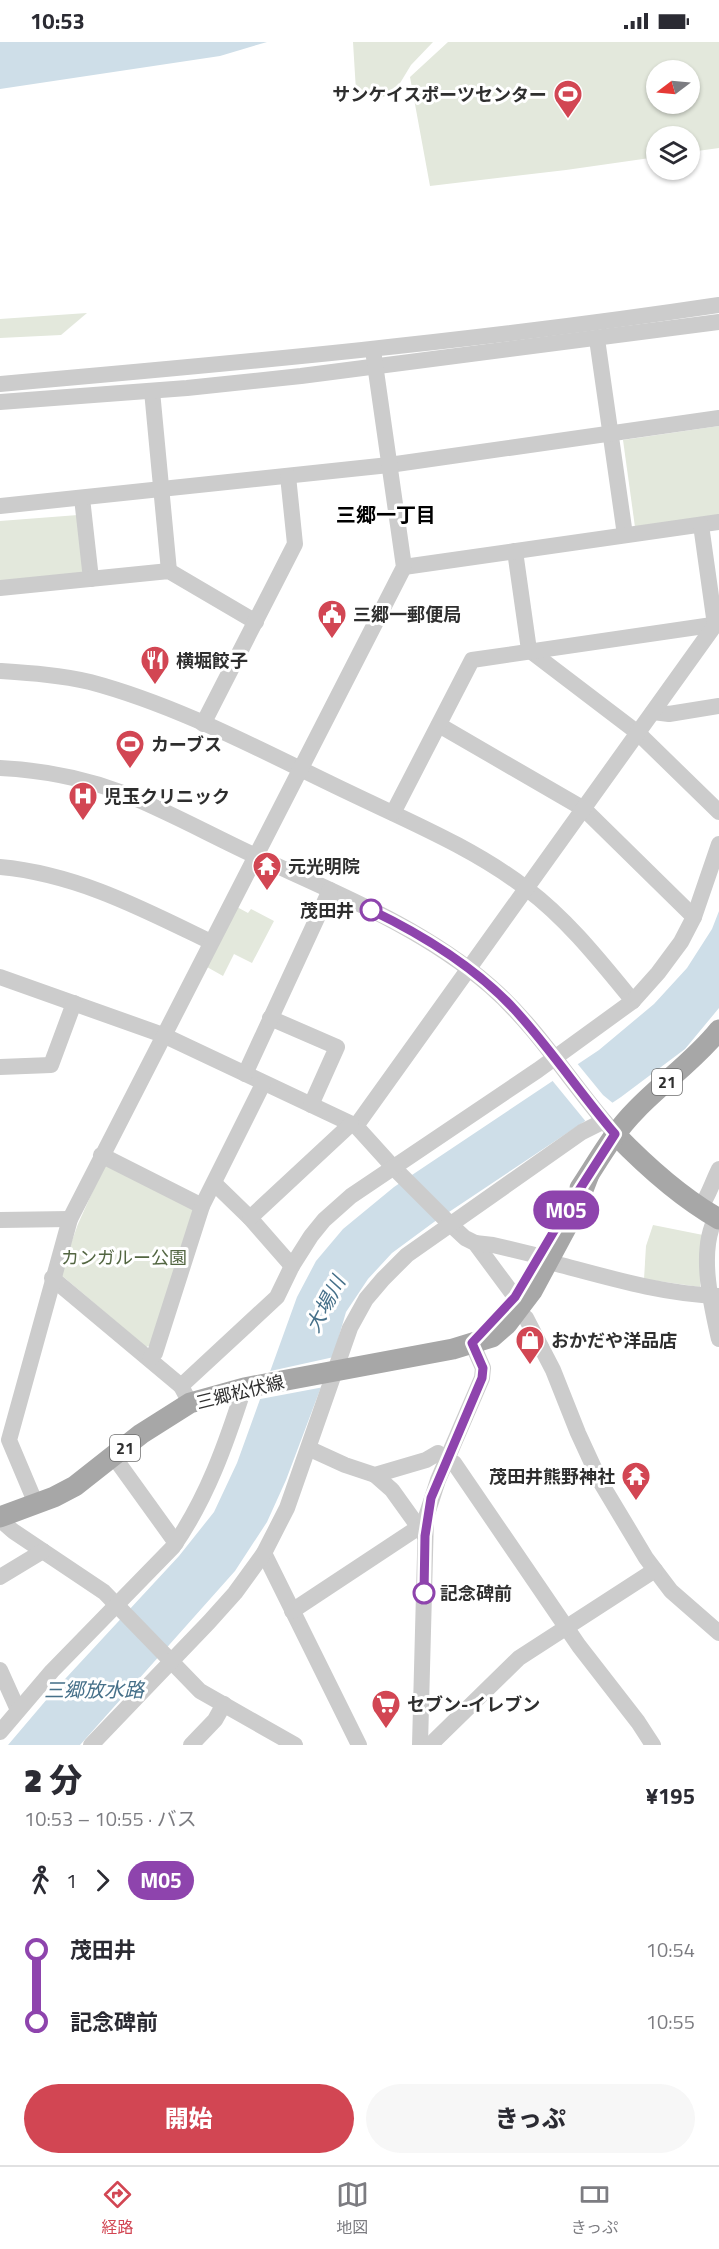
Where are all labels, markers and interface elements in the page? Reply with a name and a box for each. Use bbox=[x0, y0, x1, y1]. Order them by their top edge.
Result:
text: 10:53 bbox=[30, 4, 85, 38]
north arrow bbox=[646, 60, 700, 114]
map controls bbox=[646, 60, 700, 180]
sports icon: サンケイスポーツセンター bbox=[552, 78, 584, 120]
place label: サンケイスポーツセンター bbox=[332, 81, 547, 108]
button: layers bbox=[646, 126, 700, 180]
district label: 三郷一丁目 bbox=[336, 499, 436, 530]
public building icon: 三郷一郵便局 bbox=[316, 598, 348, 640]
place label: 三郷一郵便局 bbox=[353, 601, 461, 628]
restaurant icon: 横堀餃子 bbox=[139, 644, 171, 686]
place label: 横堀餃子 bbox=[176, 647, 248, 674]
sports icon: カーブス bbox=[114, 728, 146, 770]
place label: カーブス bbox=[151, 731, 222, 758]
hospital icon: 児玉クリニック bbox=[67, 780, 99, 822]
place label: 児玉クリニック bbox=[104, 783, 230, 810]
temple icon: 元光明院 bbox=[251, 850, 283, 892]
place label: 元光明院 bbox=[288, 853, 360, 880]
place label: 茂田井 bbox=[300, 897, 354, 924]
marker: 茂田井 bbox=[360, 899, 382, 921]
road number: 21 bbox=[652, 1069, 682, 1095]
line badge: M05 bbox=[532, 1190, 600, 1230]
text: M05 bbox=[545, 1194, 587, 1226]
park label: カンガルー公園 bbox=[61, 1244, 187, 1271]
water label: 大場川 bbox=[297, 1268, 354, 1338]
shop icon: おかだや洋品店 bbox=[514, 1324, 546, 1366]
place label: おかだや洋品店 bbox=[551, 1327, 677, 1354]
street label: 三郷松伏線 bbox=[193, 1368, 287, 1416]
road number: 21 bbox=[110, 1435, 140, 1461]
temple icon: 茂田井熊野神社 bbox=[620, 1460, 652, 1502]
place label: 茂田井熊野神社 bbox=[489, 1463, 615, 1490]
place label: 記念碑前 bbox=[440, 1580, 512, 1607]
marker: 記念碑前 bbox=[413, 1582, 435, 1604]
water label: 三郷放水路 bbox=[44, 1674, 146, 1705]
supermarket icon: セブン-イレブン bbox=[370, 1688, 402, 1730]
place label: セブン-イレブン bbox=[407, 1691, 540, 1718]
text: 2 分 bbox=[24, 1755, 82, 1805]
text: ¥195 bbox=[646, 1779, 695, 1813]
text: 10:53 – 10:55 · バス bbox=[24, 1803, 197, 1834]
icon: walk bbox=[24, 1864, 57, 1897]
icon: forward bbox=[86, 1864, 119, 1897]
text: M05 bbox=[140, 1864, 182, 1896]
text: 1 bbox=[66, 1865, 77, 1896]
text: 茂田井 bbox=[70, 1933, 136, 1967]
text: 10:54 bbox=[646, 1934, 695, 1965]
text: 記念碑前 bbox=[70, 2005, 158, 2039]
text: 10:55 bbox=[646, 2006, 695, 2037]
button: 開始 bbox=[24, 2084, 354, 2153]
button: きっぷ bbox=[366, 2084, 695, 2153]
tab: 経路 bbox=[101, 2178, 134, 2239]
tab: 地図 bbox=[336, 2178, 369, 2239]
tab: きっぷ bbox=[571, 2178, 618, 2239]

